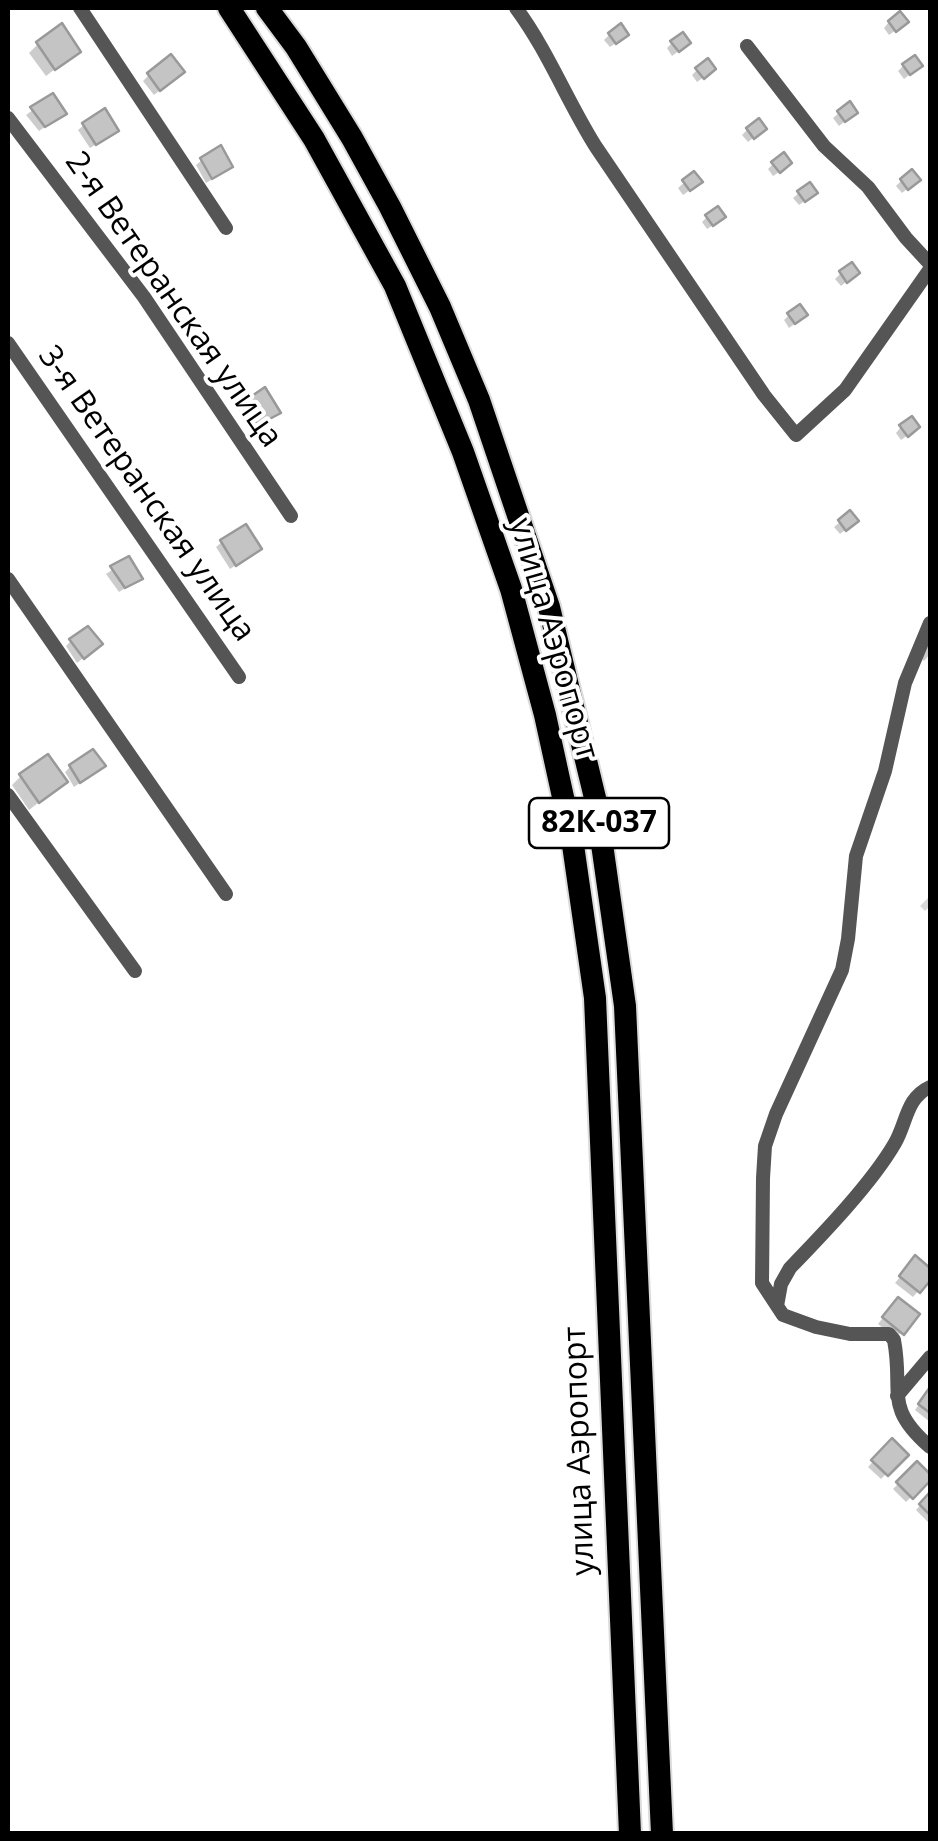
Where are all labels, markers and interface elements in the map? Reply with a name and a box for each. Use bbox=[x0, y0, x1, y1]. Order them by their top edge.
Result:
street label: 2-я Ветеранская улица bbox=[56, 145, 290, 455]
street label: 3-я Ветеранская улица bbox=[29, 339, 263, 649]
street label: улица Аэропорт bbox=[500, 514, 606, 764]
road number: 82К-037 bbox=[529, 798, 669, 848]
street label: улица Аэропорт bbox=[556, 1326, 604, 1576]

